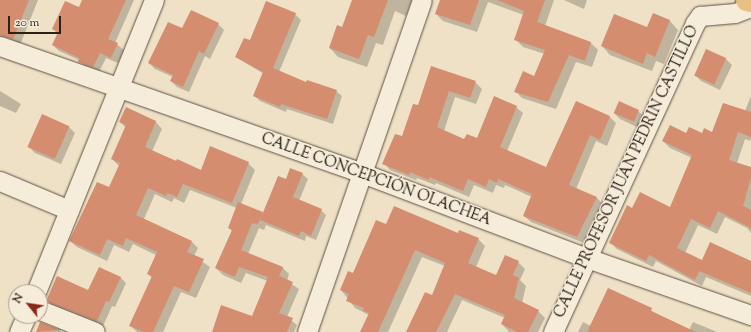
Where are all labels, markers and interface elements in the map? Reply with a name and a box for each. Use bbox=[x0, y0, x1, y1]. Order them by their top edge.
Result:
scale bar bbox=[10, 8, 63, 34]
text: 20 m bbox=[15, 14, 39, 32]
street label: CALLE PROFESOR JUAN PEDRIN CASTILLO bbox=[551, 23, 703, 321]
street label: CALLE CONCEPCIÓN OLACHEA bbox=[259, 130, 493, 230]
north arrow bbox=[8, 284, 48, 324]
text: N bbox=[9, 291, 28, 306]

